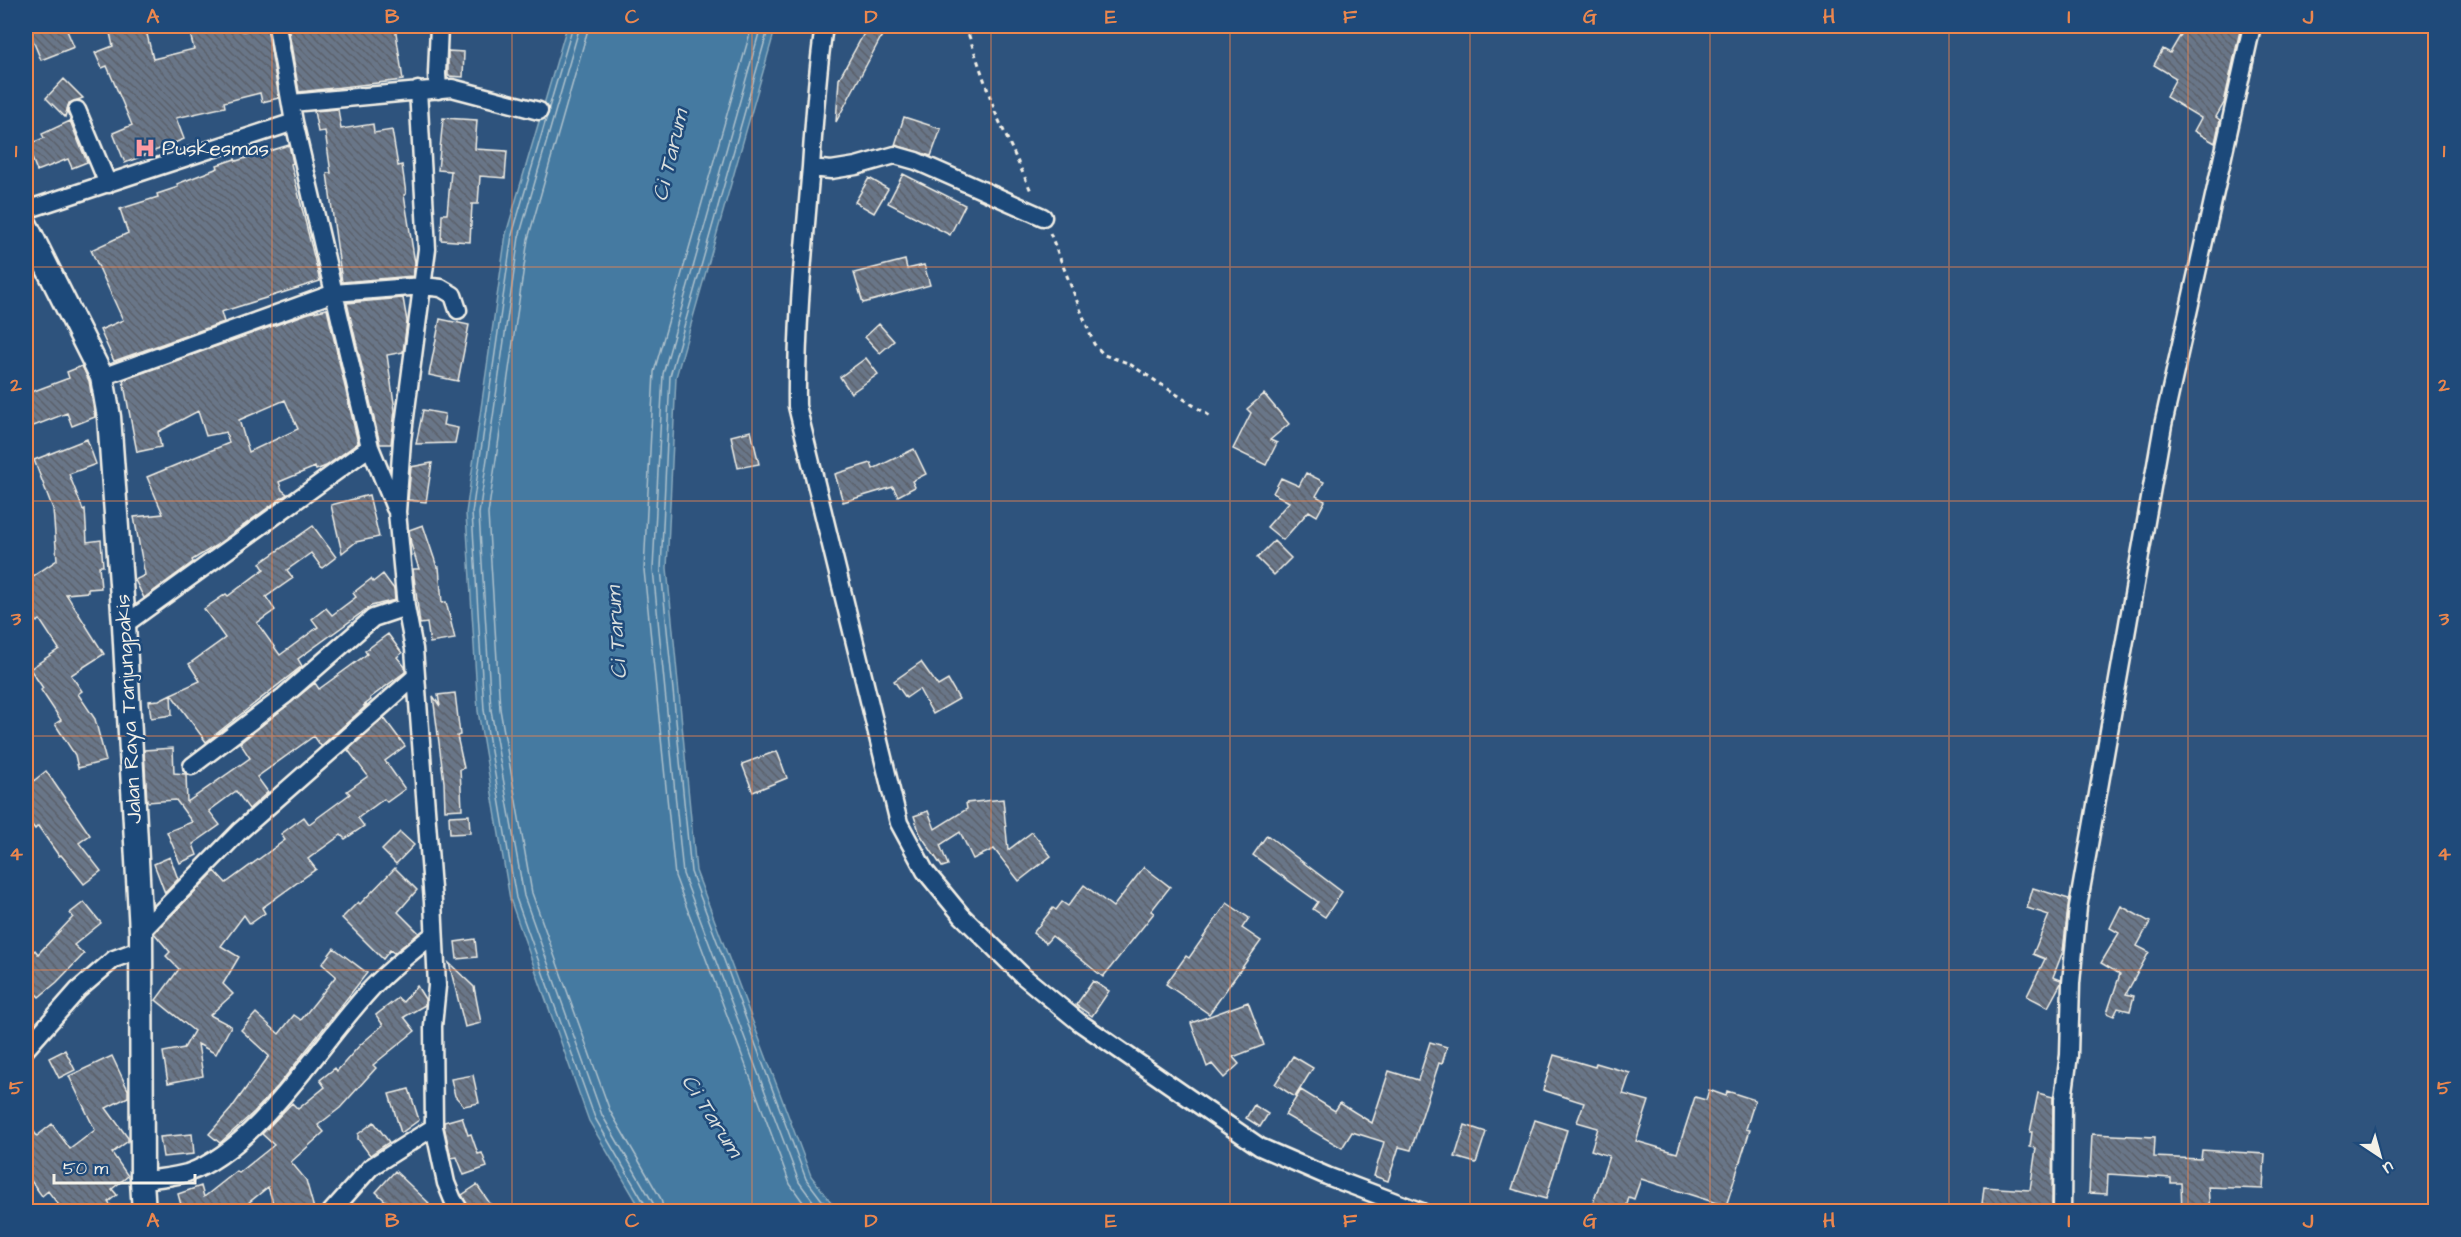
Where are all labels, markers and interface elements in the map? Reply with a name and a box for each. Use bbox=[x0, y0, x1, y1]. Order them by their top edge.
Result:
text: A bbox=[147, 3, 160, 31]
text: B bbox=[385, 3, 400, 31]
text: C bbox=[625, 3, 640, 31]
text: D bbox=[865, 3, 878, 31]
text: E bbox=[1105, 3, 1117, 31]
text: F bbox=[1343, 3, 1358, 31]
text: G bbox=[1583, 3, 1597, 31]
text: H bbox=[1823, 3, 1835, 31]
text: I bbox=[2067, 3, 2071, 31]
text: J bbox=[2302, 3, 2314, 31]
water label: Ci Tarum bbox=[645, 105, 696, 204]
place label: Puskesmas bbox=[162, 134, 269, 163]
hospital icon: Puskesmas bbox=[133, 136, 157, 160]
text: 1 bbox=[15, 137, 18, 165]
text: 1 bbox=[2443, 137, 2446, 165]
text: 2 bbox=[9, 371, 22, 399]
text: 2 bbox=[2437, 371, 2450, 399]
water label: Ci Tarum bbox=[598, 584, 635, 680]
street label: Jalan Raya Tanjungpakis bbox=[108, 593, 151, 825]
text: 3 bbox=[10, 605, 22, 633]
text: 3 bbox=[2438, 605, 2450, 633]
text: 4 bbox=[9, 840, 23, 868]
text: 4 bbox=[2437, 840, 2451, 868]
water label: Ci Tarum bbox=[673, 1068, 751, 1165]
text: 5 bbox=[9, 1074, 24, 1102]
text: 5 bbox=[2437, 1074, 2452, 1102]
north arrow bbox=[2350, 1126, 2410, 1186]
scale bar bbox=[54, 1147, 195, 1185]
text: 50 m bbox=[63, 1156, 108, 1181]
text: U bbox=[2378, 1156, 2398, 1179]
text: A bbox=[147, 1207, 160, 1235]
text: B bbox=[385, 1207, 400, 1235]
text: C bbox=[625, 1207, 640, 1235]
text: D bbox=[865, 1207, 878, 1235]
text: E bbox=[1105, 1207, 1117, 1235]
text: F bbox=[1343, 1207, 1358, 1235]
text: G bbox=[1583, 1207, 1597, 1235]
text: H bbox=[1823, 1207, 1835, 1235]
text: I bbox=[2067, 1207, 2071, 1235]
text: J bbox=[2302, 1207, 2314, 1235]

